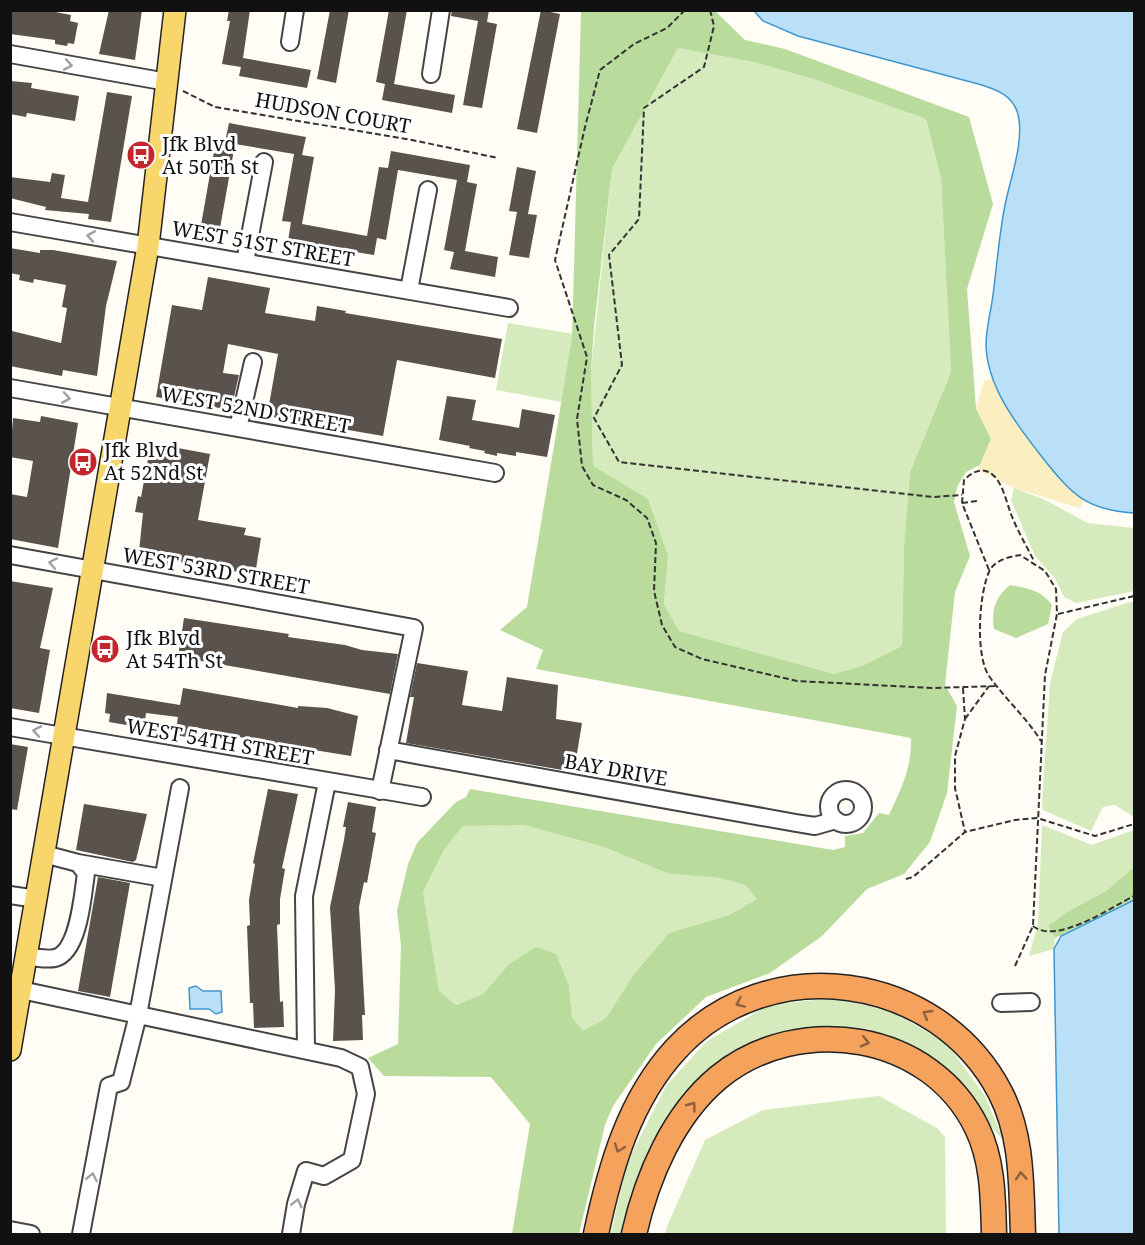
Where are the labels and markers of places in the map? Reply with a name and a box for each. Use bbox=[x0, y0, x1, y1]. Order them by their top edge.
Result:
place label: Jfk Blvd At 50Th St bbox=[161, 130, 259, 180]
bus stop icon: Jfk Blvd At 50Th St bbox=[125, 139, 157, 171]
place label: Jfk Blvd At 52Nd St bbox=[103, 436, 203, 486]
bus stop icon: Jfk Blvd At 52Nd St bbox=[67, 446, 99, 478]
place label: Jfk Blvd At 54Th St bbox=[125, 624, 223, 674]
bus stop icon: Jfk Blvd At 54Th St bbox=[89, 633, 121, 665]

